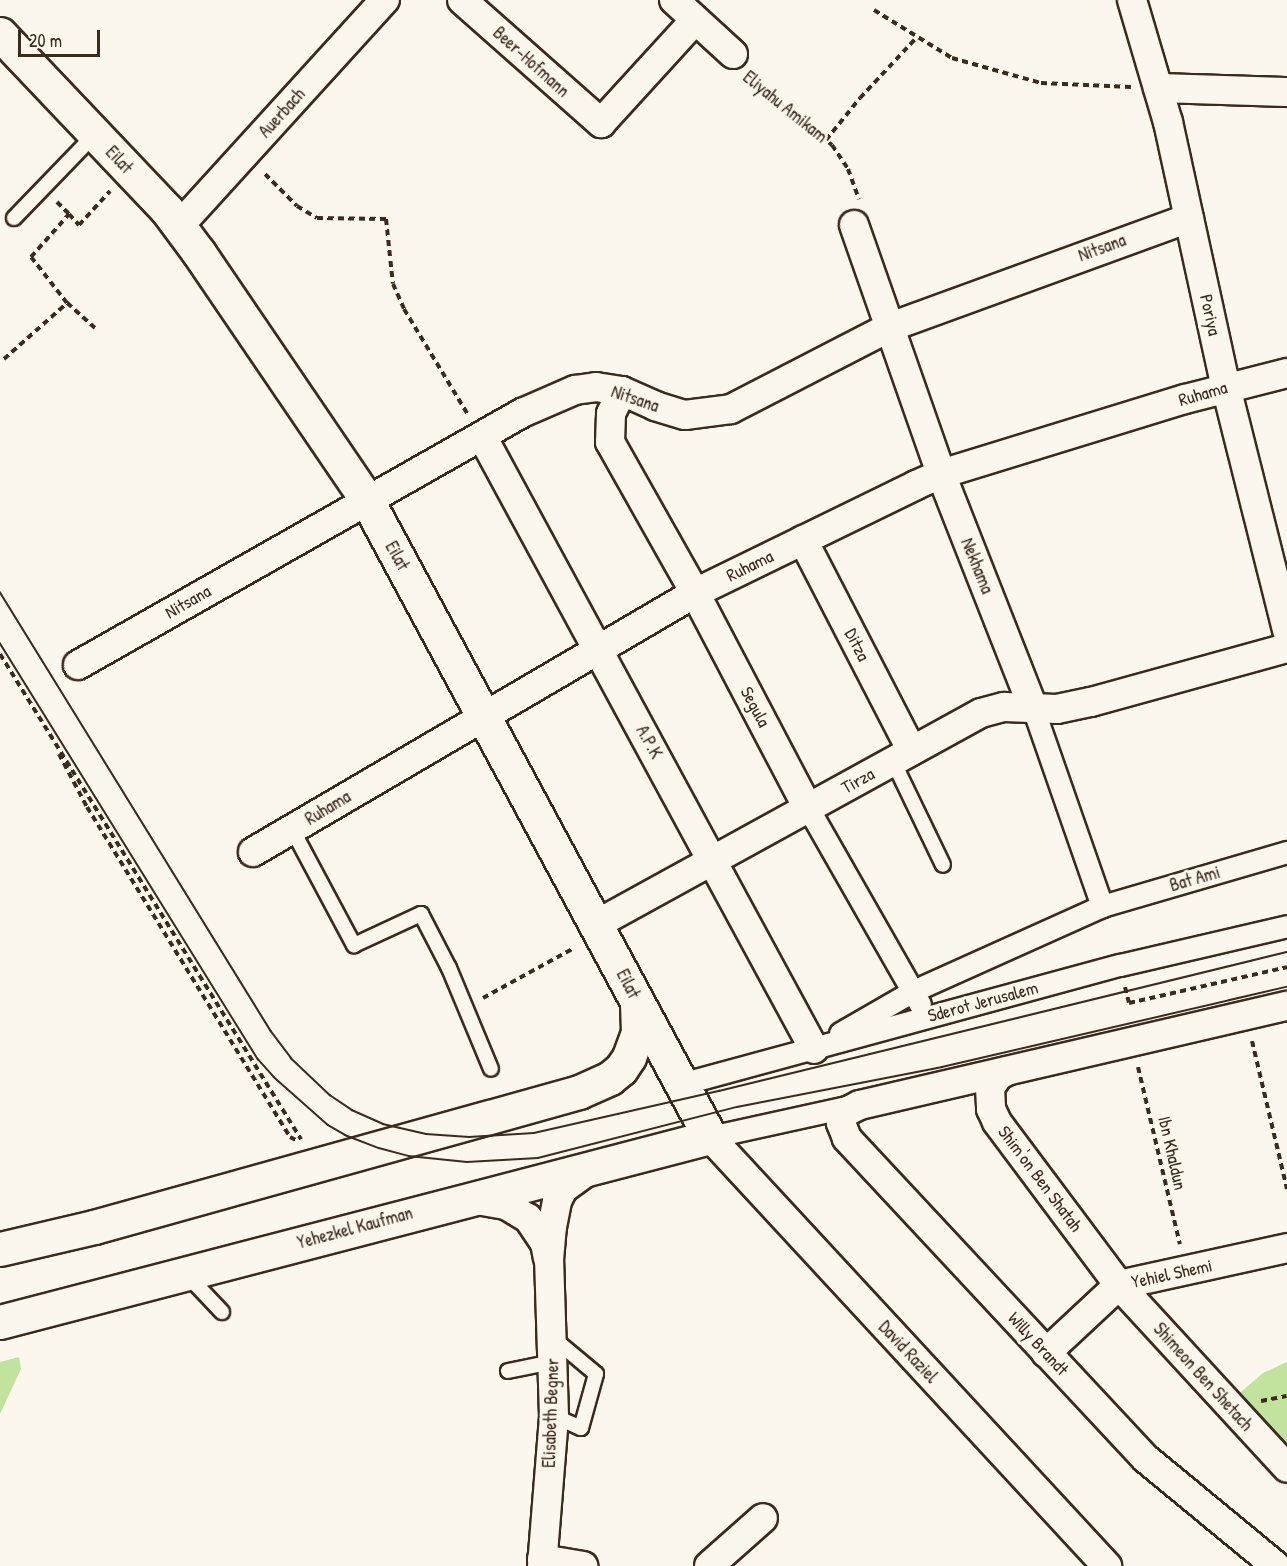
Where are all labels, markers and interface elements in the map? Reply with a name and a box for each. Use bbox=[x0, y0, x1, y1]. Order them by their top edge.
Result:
scale bar bbox=[21, 18, 104, 56]
street label: Beer-Hofmann bbox=[488, 22, 574, 102]
text: 20 m bbox=[29, 28, 62, 53]
street label: Eliyahu Amikam bbox=[739, 66, 831, 148]
street label: Auerbach bbox=[254, 84, 310, 142]
street label: Eilat bbox=[101, 142, 137, 178]
street label: Nitsana bbox=[1075, 229, 1129, 267]
street label: Poriya bbox=[1195, 292, 1225, 338]
street label: Ruhama bbox=[1176, 377, 1230, 411]
street label: Nitsana bbox=[608, 381, 662, 417]
street label: Nekhama bbox=[956, 535, 998, 597]
street label: Eilat bbox=[380, 538, 414, 574]
street label: Ruhama bbox=[723, 545, 777, 587]
street label: Nitsana bbox=[161, 580, 215, 624]
street label: Ditza bbox=[840, 625, 874, 665]
street label: Segula bbox=[735, 683, 775, 731]
street label: A.P.K bbox=[631, 722, 667, 762]
street label: Tirza bbox=[838, 763, 878, 799]
street label: Ruhama bbox=[301, 786, 355, 830]
street label: Bat Ami bbox=[1167, 862, 1223, 896]
street label: Eilat bbox=[612, 966, 644, 1002]
street label: Sderot Jerusalem bbox=[926, 977, 1040, 1027]
street label: Ibn Khaldun bbox=[1153, 1114, 1191, 1192]
street label: Shim'on Ben Shatah bbox=[993, 1122, 1087, 1236]
street label: Yehezkel Kaufman bbox=[295, 1202, 415, 1254]
street label: Yehiel Shemi bbox=[1130, 1255, 1214, 1293]
street label: Willy Brandt bbox=[1003, 1308, 1073, 1380]
street label: David Raziel bbox=[874, 1317, 942, 1387]
street label: Shimeon Ben Shetach bbox=[1149, 1318, 1257, 1436]
street label: Elisabeth Begner bbox=[538, 1358, 564, 1468]

